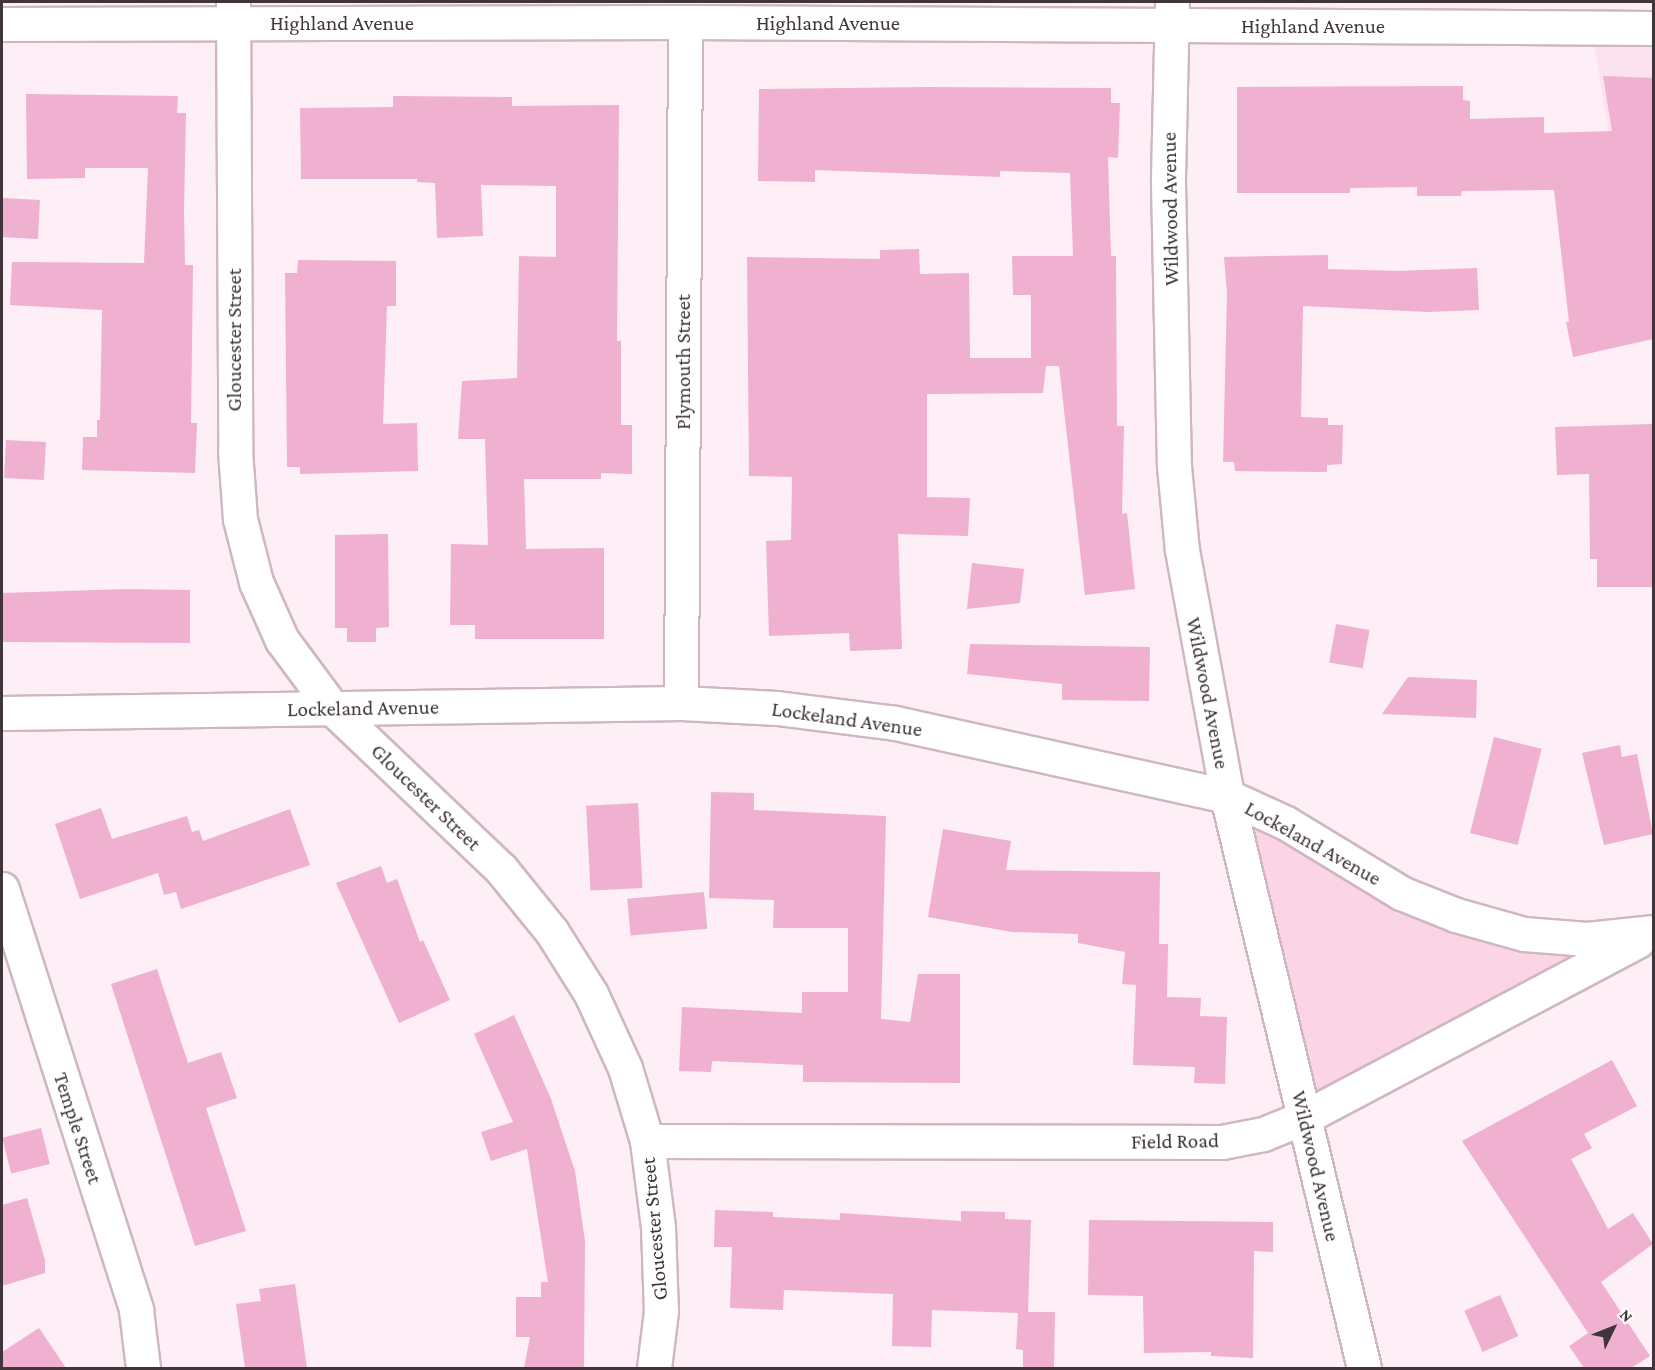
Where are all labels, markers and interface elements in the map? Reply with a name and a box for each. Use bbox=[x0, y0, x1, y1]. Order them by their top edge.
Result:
street label: Highland Avenue bbox=[270, 10, 414, 36]
street label: Highland Avenue bbox=[756, 10, 900, 36]
street label: Highland Avenue bbox=[1241, 13, 1385, 39]
street label: Wildwood Avenue bbox=[1156, 132, 1184, 286]
street label: Gloucester Street bbox=[221, 268, 247, 412]
street label: Plymouth Street bbox=[670, 294, 696, 430]
street label: Wildwood Avenue bbox=[1181, 615, 1235, 771]
street label: Lockeland Avenue bbox=[287, 694, 439, 722]
street label: Lockeland Avenue bbox=[770, 696, 924, 742]
street label: Gloucester Street bbox=[366, 738, 486, 856]
street label: Lockeland Avenue bbox=[1240, 795, 1386, 891]
street label: Temple Street bbox=[48, 1069, 108, 1187]
street label: Wildwood Avenue bbox=[1286, 1088, 1346, 1244]
street label: Field Road bbox=[1131, 1128, 1219, 1154]
street label: Gloucester Street bbox=[635, 1157, 673, 1301]
north arrow bbox=[1583, 1298, 1643, 1358]
text: N bbox=[1617, 1306, 1636, 1325]

